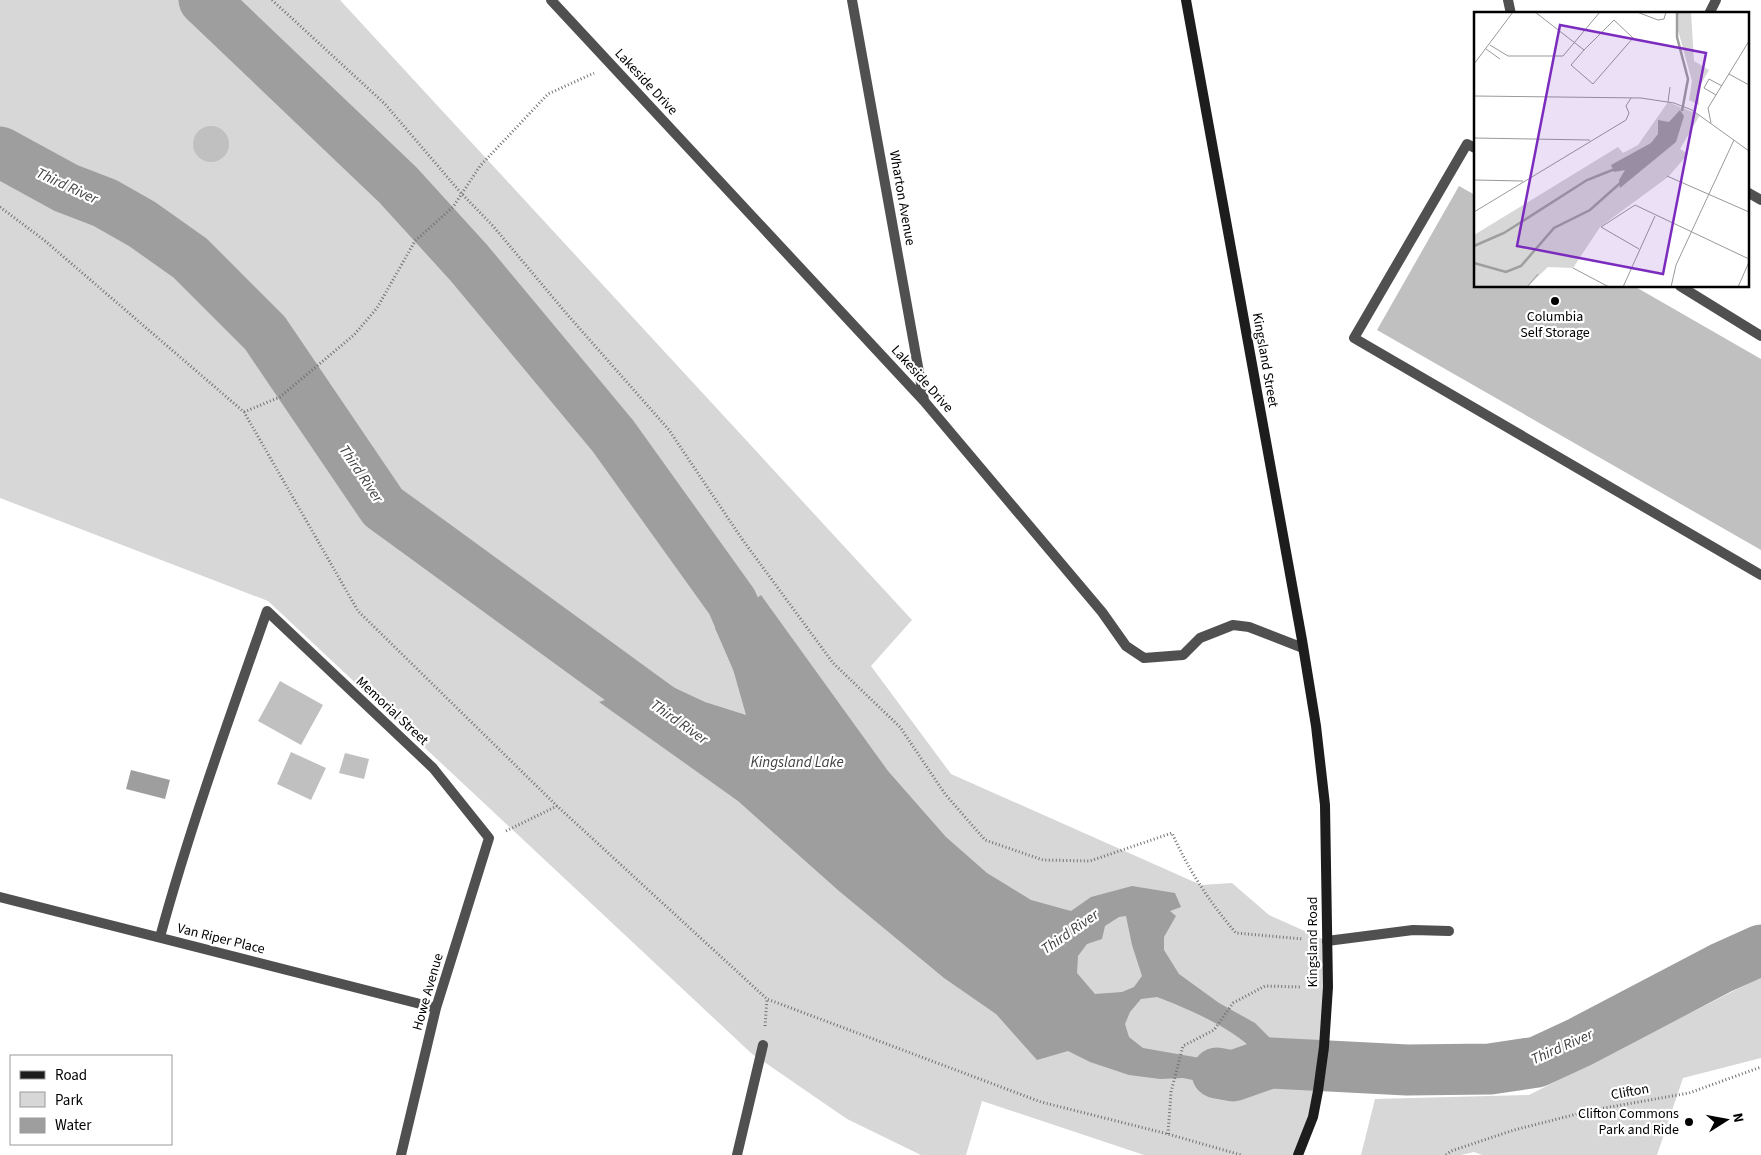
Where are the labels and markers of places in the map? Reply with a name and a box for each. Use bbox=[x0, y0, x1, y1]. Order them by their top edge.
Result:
marker: Columbia Self Storage bbox=[1549, 295, 1561, 307]
place label: Columbia Self Storage bbox=[1520, 307, 1590, 343]
place label: Clifton Commons Park and Ride bbox=[1578, 1104, 1679, 1140]
marker: Clifton Commons Park and Ride bbox=[1683, 1116, 1695, 1128]

